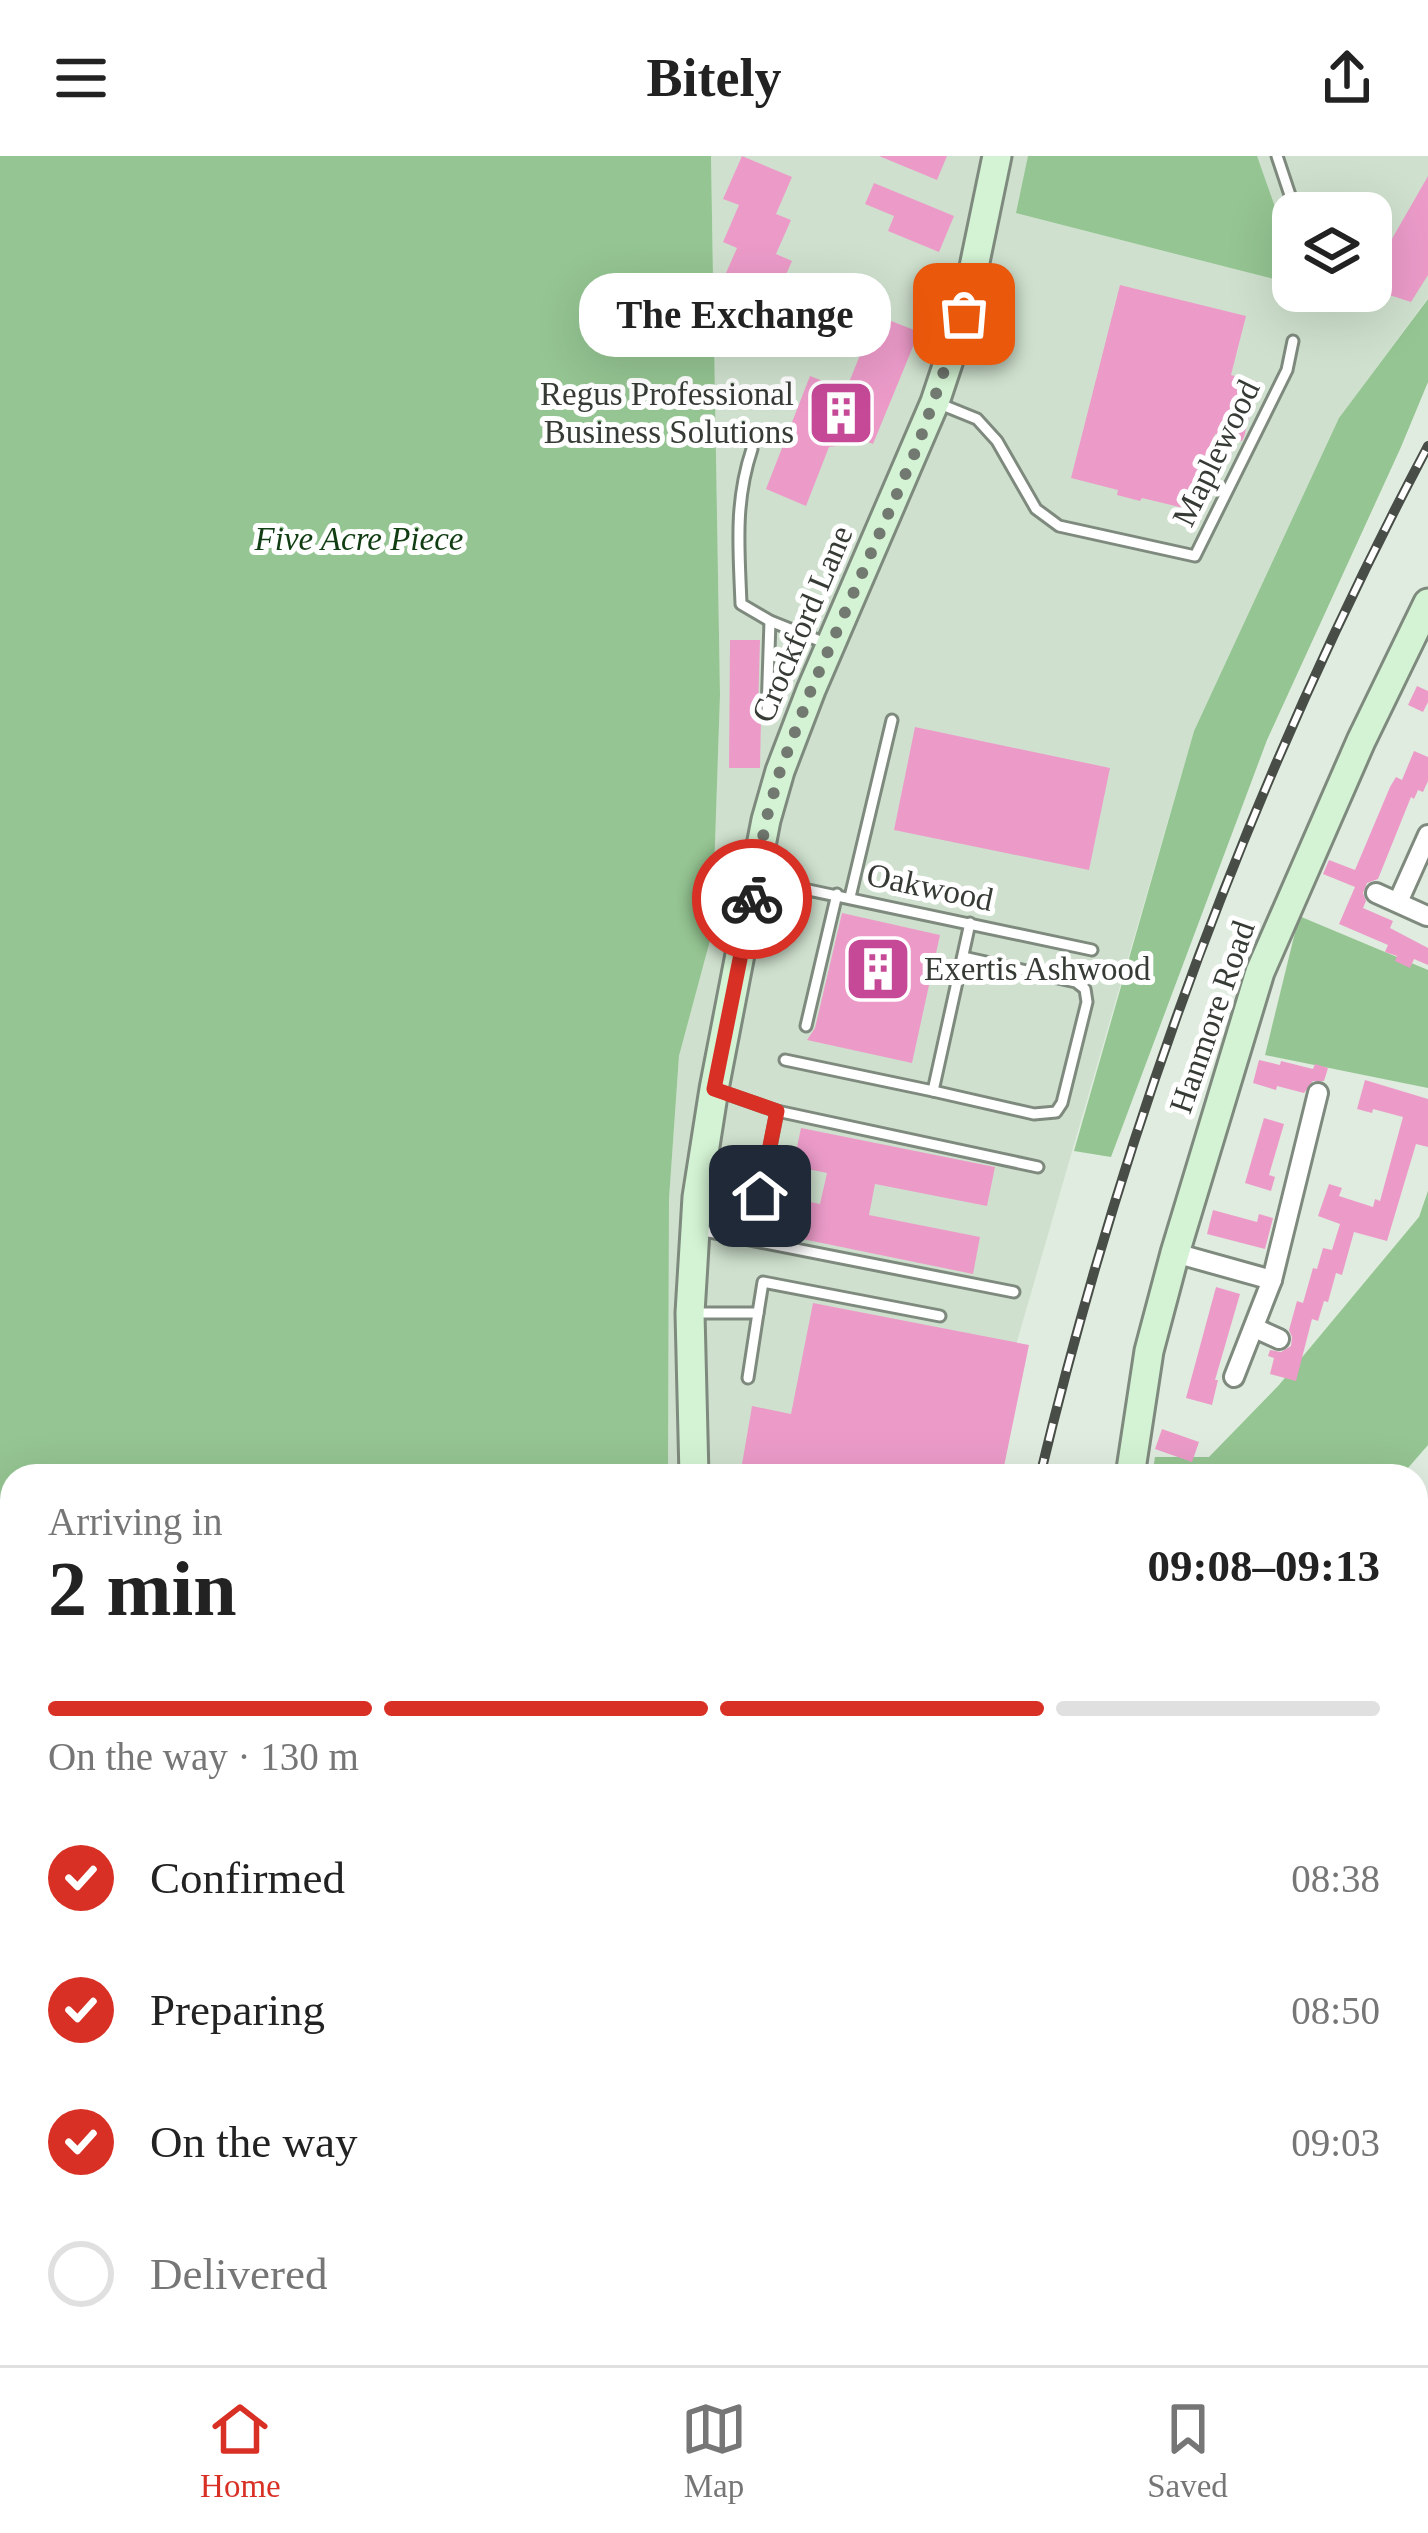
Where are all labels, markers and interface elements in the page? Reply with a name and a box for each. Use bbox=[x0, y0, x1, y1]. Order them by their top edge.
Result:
icon: menu bbox=[48, 45, 114, 111]
icon: share bbox=[1314, 45, 1380, 111]
text: Bitely bbox=[647, 48, 781, 108]
map controls bbox=[1272, 192, 1392, 312]
button: layers bbox=[1272, 192, 1392, 312]
pin bbox=[913, 263, 1015, 365]
callout: The Exchange bbox=[580, 272, 892, 356]
icon: bag bbox=[931, 281, 997, 347]
text: The Exchange bbox=[616, 293, 854, 336]
street label: Maplewood bbox=[1165, 374, 1267, 532]
place label: Regus Professional Business Solutions bbox=[540, 376, 794, 450]
building icon: Regus Professional Business Solutions bbox=[806, 378, 876, 448]
street label: Crockford Lane bbox=[744, 520, 860, 728]
park label: Five Acre Piece bbox=[254, 521, 463, 557]
courier bbox=[692, 839, 812, 959]
street label: Oakwood bbox=[864, 856, 997, 918]
icon: bike bbox=[719, 866, 785, 932]
street label: Hanmore Road bbox=[1162, 916, 1262, 1118]
building icon: Exertis Ashwood bbox=[843, 934, 913, 1004]
place label: Exertis Ashwood bbox=[924, 951, 1151, 987]
pin bbox=[709, 1145, 811, 1247]
icon: home bbox=[727, 1163, 793, 1229]
text: Arriving in bbox=[48, 1500, 222, 1543]
text: 09:08–09:13 bbox=[1148, 1541, 1380, 1591]
text: 2 min bbox=[48, 1545, 237, 1632]
text: On the way · 130 m bbox=[48, 1735, 359, 1778]
icon: check bbox=[48, 1845, 114, 1911]
text: Confirmed bbox=[150, 1853, 345, 1903]
text: 08:38 bbox=[1291, 1857, 1380, 1900]
icon: check bbox=[48, 1977, 114, 2043]
text: Preparing bbox=[150, 1985, 325, 2035]
text: 08:50 bbox=[1291, 1989, 1380, 2032]
icon: check bbox=[48, 2109, 114, 2175]
text: On the way bbox=[150, 2117, 357, 2167]
text: 09:03 bbox=[1291, 2121, 1380, 2164]
text: Delivered bbox=[150, 2249, 327, 2299]
tab: Home bbox=[200, 2396, 281, 2505]
tab: Map bbox=[681, 2396, 747, 2505]
tab: Saved bbox=[1147, 2396, 1228, 2505]

